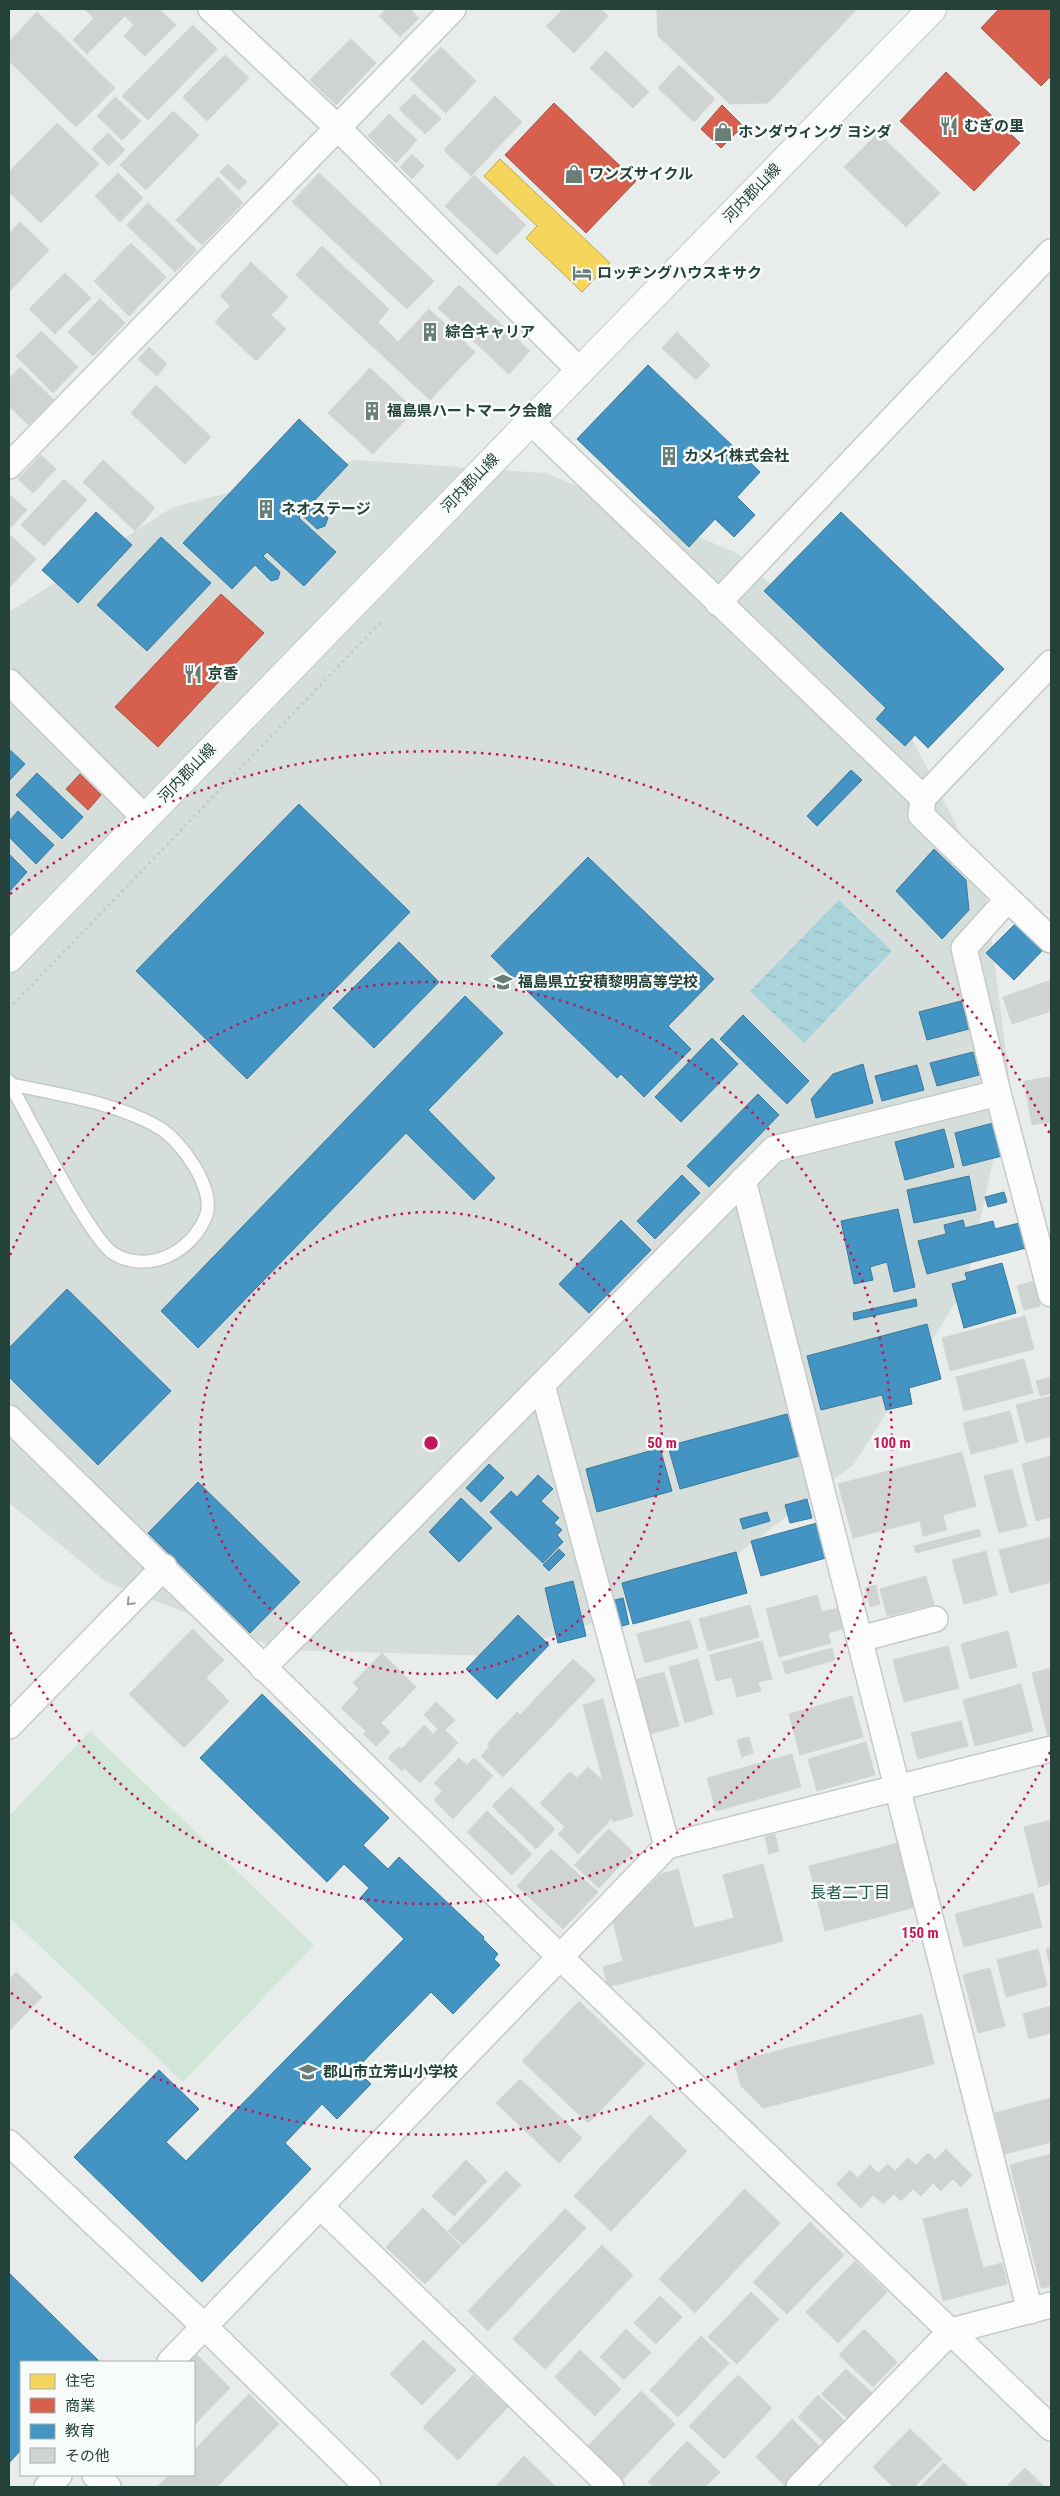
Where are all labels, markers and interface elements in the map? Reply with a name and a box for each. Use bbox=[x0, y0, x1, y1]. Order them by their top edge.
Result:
restaurant icon: むぎの里 bbox=[938, 115, 960, 137]
place label: むぎの里 bbox=[964, 117, 1024, 135]
shop icon: ホンダウィング ヨシダ bbox=[712, 121, 734, 143]
place label: ホンダウィング ヨシダ bbox=[738, 123, 891, 141]
street label: 河内郡山線 bbox=[719, 160, 785, 226]
shop icon: ワンズサイクル bbox=[563, 163, 585, 185]
place label: ワンズサイクル bbox=[589, 165, 693, 183]
hotel icon: ロッヂングハウスキサク bbox=[571, 262, 593, 284]
place label: ロッヂングハウスキサク bbox=[597, 264, 762, 282]
building icon: 綜合キャリア bbox=[419, 321, 441, 343]
place label: 綜合キャリア bbox=[445, 323, 535, 341]
building icon: 福島県ハートマーク会館 bbox=[361, 400, 383, 422]
place label: 福島県ハートマーク会館 bbox=[386, 402, 552, 420]
building icon: カメイ株式会社 bbox=[658, 445, 680, 467]
place label: カメイ株式会社 bbox=[684, 447, 789, 465]
street label: 河内郡山線 bbox=[437, 450, 503, 516]
building icon: ネオステージ bbox=[255, 498, 277, 520]
place label: ネオステージ bbox=[281, 500, 371, 518]
restaurant icon: 京香 bbox=[182, 663, 204, 685]
place label: 京香 bbox=[208, 665, 238, 683]
street label: 河内郡山線 bbox=[154, 740, 220, 806]
school or university icon: 福島県立安積黎明高等学校 bbox=[492, 971, 514, 993]
place label: 福島県立安積黎明高等学校 bbox=[517, 973, 698, 991]
centre of rings bbox=[422, 1434, 440, 1452]
text: 50 m bbox=[647, 1434, 677, 1452]
text: 100 m bbox=[873, 1434, 911, 1452]
one-way arrow bbox=[126, 1596, 135, 1605]
district label: 長者二丁目 bbox=[810, 1883, 890, 1902]
text: 150 m bbox=[901, 1924, 939, 1942]
school or university icon: 郡山市立芳山小学校 bbox=[297, 2061, 319, 2083]
place label: 郡山市立芳山小学校 bbox=[323, 2063, 458, 2081]
legend bbox=[20, 2361, 195, 2476]
text: 住宅 bbox=[65, 2372, 95, 2390]
text: 商業 bbox=[65, 2397, 95, 2415]
text: 教育 bbox=[65, 2422, 95, 2440]
text: その他 bbox=[65, 2447, 110, 2465]

